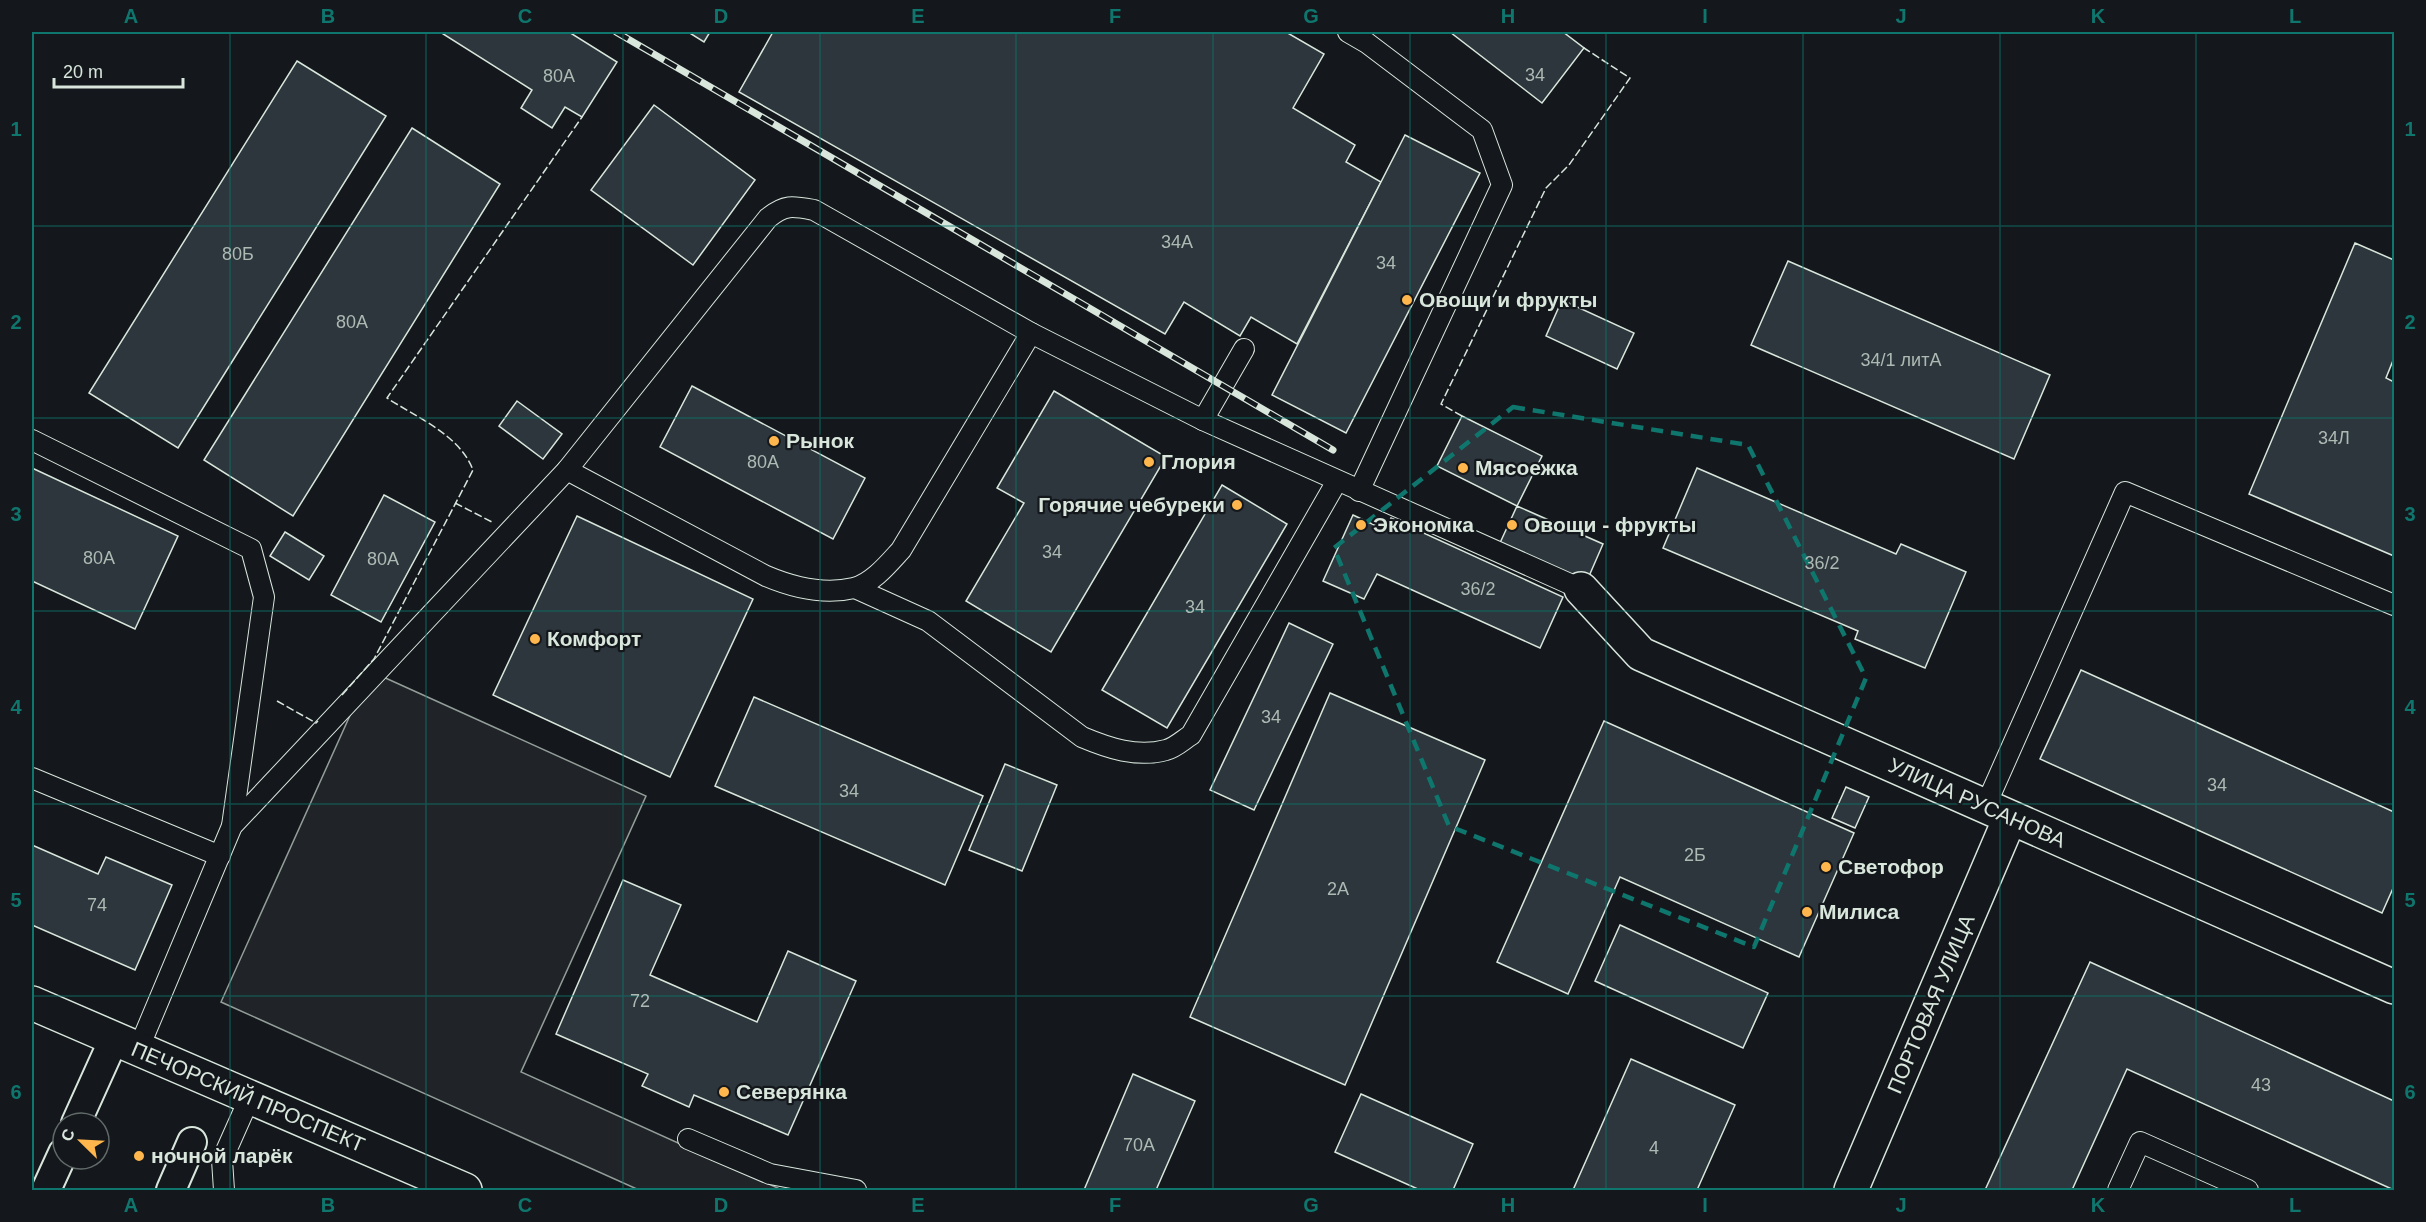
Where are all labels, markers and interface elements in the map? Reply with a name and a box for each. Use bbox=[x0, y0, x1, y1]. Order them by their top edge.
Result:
text: A bbox=[124, 5, 138, 27]
text: B bbox=[321, 5, 335, 27]
text: C bbox=[518, 5, 532, 27]
text: D bbox=[714, 5, 728, 27]
text: E bbox=[911, 5, 925, 27]
text: F bbox=[1109, 5, 1121, 27]
text: G bbox=[1303, 5, 1319, 27]
text: H bbox=[1501, 5, 1515, 27]
text: I bbox=[1702, 5, 1708, 27]
text: J bbox=[1895, 5, 1907, 27]
text: K bbox=[2091, 5, 2106, 27]
text: L bbox=[2289, 5, 2301, 27]
scale bar bbox=[54, 51, 183, 89]
text: 20 m bbox=[63, 62, 103, 82]
house number: 34 bbox=[1525, 65, 1545, 85]
house number: 80А bbox=[543, 66, 575, 86]
text: 1 bbox=[10, 118, 22, 140]
text: 1 bbox=[2404, 118, 2416, 140]
house number: 34А bbox=[1161, 232, 1193, 252]
house number: 80Б bbox=[222, 244, 254, 264]
house number: 34 bbox=[1376, 253, 1396, 273]
place label: Овощи и фрукты bbox=[1419, 288, 1597, 311]
marker: Овощи и фрукты bbox=[1400, 293, 1414, 307]
text: 2 bbox=[10, 311, 22, 333]
text: 2 bbox=[2404, 311, 2416, 333]
house number: 80А bbox=[336, 312, 368, 332]
house number: 34/1 литА bbox=[1861, 350, 1941, 370]
house number: 34Л bbox=[2318, 428, 2350, 448]
place label: Рынок bbox=[786, 429, 854, 452]
marker: Рынок bbox=[767, 434, 781, 448]
place label: Глория bbox=[1161, 450, 1236, 473]
house number: 80А bbox=[747, 452, 779, 472]
marker: Глория bbox=[1142, 455, 1156, 469]
place label: Мясоежка bbox=[1475, 456, 1578, 479]
marker: Мясоежка bbox=[1456, 461, 1470, 475]
place label: Горячие чебуреки bbox=[1038, 493, 1225, 516]
marker: Горячие чебуреки bbox=[1230, 498, 1244, 512]
text: 3 bbox=[10, 503, 22, 525]
text: 3 bbox=[2404, 503, 2416, 525]
place label: Экономка bbox=[1373, 513, 1474, 536]
place label: Овощи - фрукты bbox=[1524, 513, 1696, 536]
marker: Экономка bbox=[1354, 518, 1368, 532]
marker: Овощи - фрукты bbox=[1505, 518, 1519, 532]
house number: 34 bbox=[1042, 542, 1062, 562]
house number: 80А bbox=[83, 548, 115, 568]
house number: 80А bbox=[367, 549, 399, 569]
house number: 36/2 bbox=[1804, 553, 1840, 573]
house number: 36/2 bbox=[1460, 579, 1496, 599]
house number: 34 bbox=[1185, 597, 1205, 617]
place label: Комфорт bbox=[547, 627, 641, 650]
marker: Комфорт bbox=[528, 632, 542, 646]
text: 4 bbox=[10, 696, 22, 718]
text: 4 bbox=[2404, 696, 2416, 718]
house number: 34 bbox=[1261, 707, 1281, 727]
street label: УЛИЦА РУСАНОВА bbox=[1885, 753, 2069, 852]
house number: 34 bbox=[2207, 775, 2227, 795]
house number: 34 bbox=[839, 781, 859, 801]
house number: 2Б bbox=[1684, 845, 1706, 865]
place label: Светофор bbox=[1838, 855, 1944, 878]
marker: Светофор bbox=[1819, 860, 1833, 874]
house number: 2А bbox=[1327, 879, 1349, 899]
text: 5 bbox=[10, 889, 22, 911]
text: 5 bbox=[2404, 889, 2416, 911]
house number: 74 bbox=[87, 895, 107, 915]
place label: Милиса bbox=[1819, 900, 1900, 923]
marker: Милиса bbox=[1800, 905, 1814, 919]
street label: ПОРТОВАЯ УЛИЦА bbox=[1882, 911, 1979, 1097]
house number: 72 bbox=[630, 991, 650, 1011]
street label: ПЕЧОРСКИЙ ПРОСПЕКТ bbox=[128, 1037, 368, 1156]
house number: 43 bbox=[2251, 1075, 2271, 1095]
place label: Северянка bbox=[736, 1080, 847, 1103]
text: 6 bbox=[10, 1081, 22, 1103]
text: 6 bbox=[2404, 1081, 2416, 1103]
marker: Северянка bbox=[717, 1085, 731, 1099]
north arrow bbox=[51, 1111, 111, 1171]
text: С bbox=[58, 1126, 78, 1144]
house number: 70А bbox=[1123, 1135, 1155, 1155]
house number: 4 bbox=[1649, 1138, 1659, 1158]
place label: ночной ларёк bbox=[151, 1144, 293, 1167]
marker: ночной ларёк bbox=[132, 1149, 146, 1163]
text: A bbox=[124, 1194, 138, 1216]
text: B bbox=[321, 1194, 335, 1216]
text: C bbox=[518, 1194, 532, 1216]
text: D bbox=[714, 1194, 728, 1216]
text: E bbox=[911, 1194, 925, 1216]
text: F bbox=[1109, 1194, 1121, 1216]
text: G bbox=[1303, 1194, 1319, 1216]
text: H bbox=[1501, 1194, 1515, 1216]
text: I bbox=[1702, 1194, 1708, 1216]
text: J bbox=[1895, 1194, 1907, 1216]
text: K bbox=[2091, 1194, 2106, 1216]
text: L bbox=[2289, 1194, 2301, 1216]

